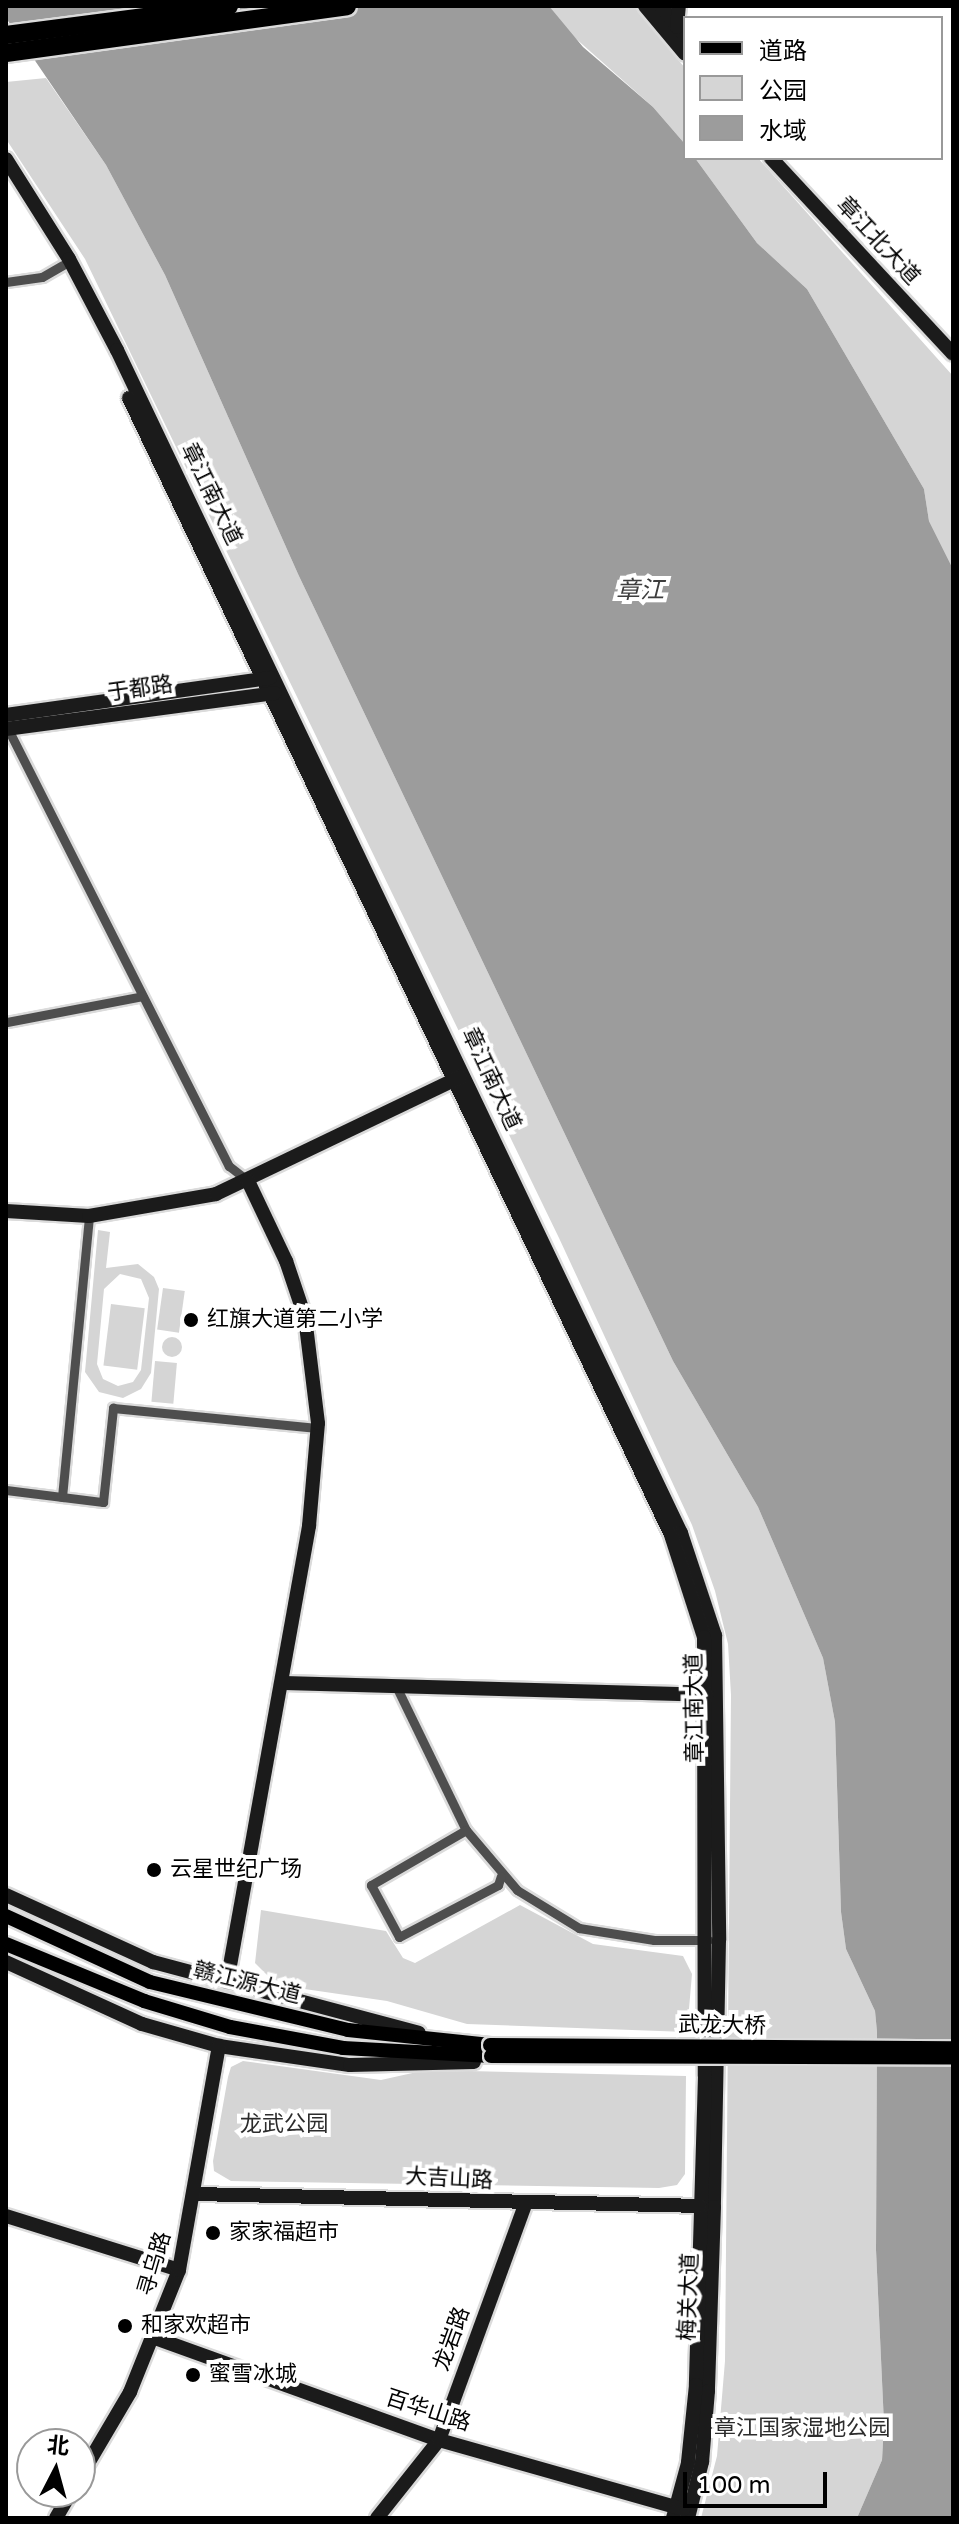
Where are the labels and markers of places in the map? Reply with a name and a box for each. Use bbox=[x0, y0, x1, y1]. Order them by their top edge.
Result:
place label: 红旗大道第二小学 bbox=[207, 1307, 383, 1333]
marker: 红旗大道第二小学 bbox=[182, 1311, 200, 1329]
place label: 云星世纪广场 bbox=[170, 1857, 302, 1883]
marker: 云星世纪广场 bbox=[145, 1861, 163, 1879]
place label: 家家福超市 bbox=[229, 2220, 339, 2246]
marker: 家家福超市 bbox=[204, 2224, 222, 2242]
place label: 和家欢超市 bbox=[141, 2313, 251, 2339]
marker: 和家欢超市 bbox=[116, 2317, 134, 2335]
place label: 蜜雪冰城 bbox=[209, 2362, 297, 2388]
marker: 蜜雪冰城 bbox=[184, 2366, 202, 2384]

